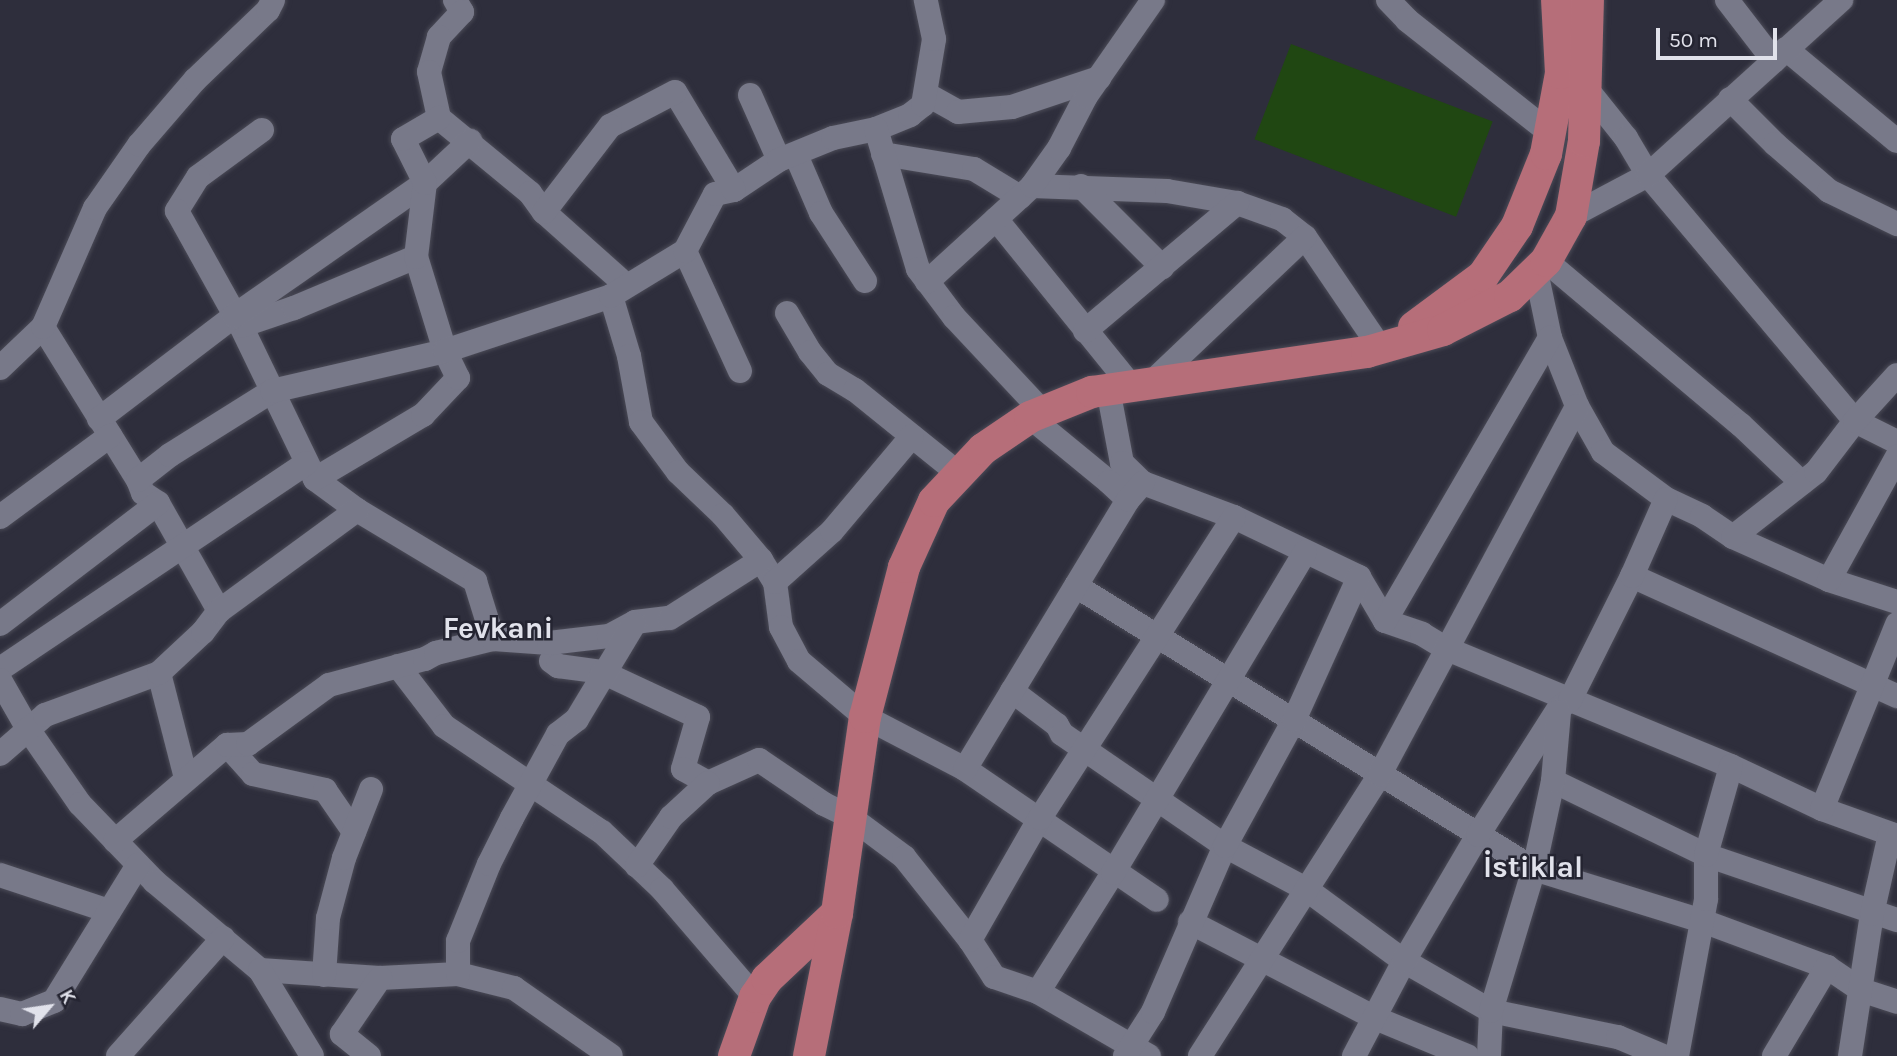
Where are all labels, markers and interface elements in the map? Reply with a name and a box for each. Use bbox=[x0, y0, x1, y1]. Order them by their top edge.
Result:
scale bar bbox=[1659, 14, 1780, 58]
text: 50 m bbox=[1669, 28, 1718, 52]
district label: Fevkani bbox=[443, 610, 553, 646]
district label: İstiklal bbox=[1483, 849, 1583, 885]
north arrow bbox=[14, 972, 84, 1042]
text: K bbox=[55, 986, 80, 1008]

